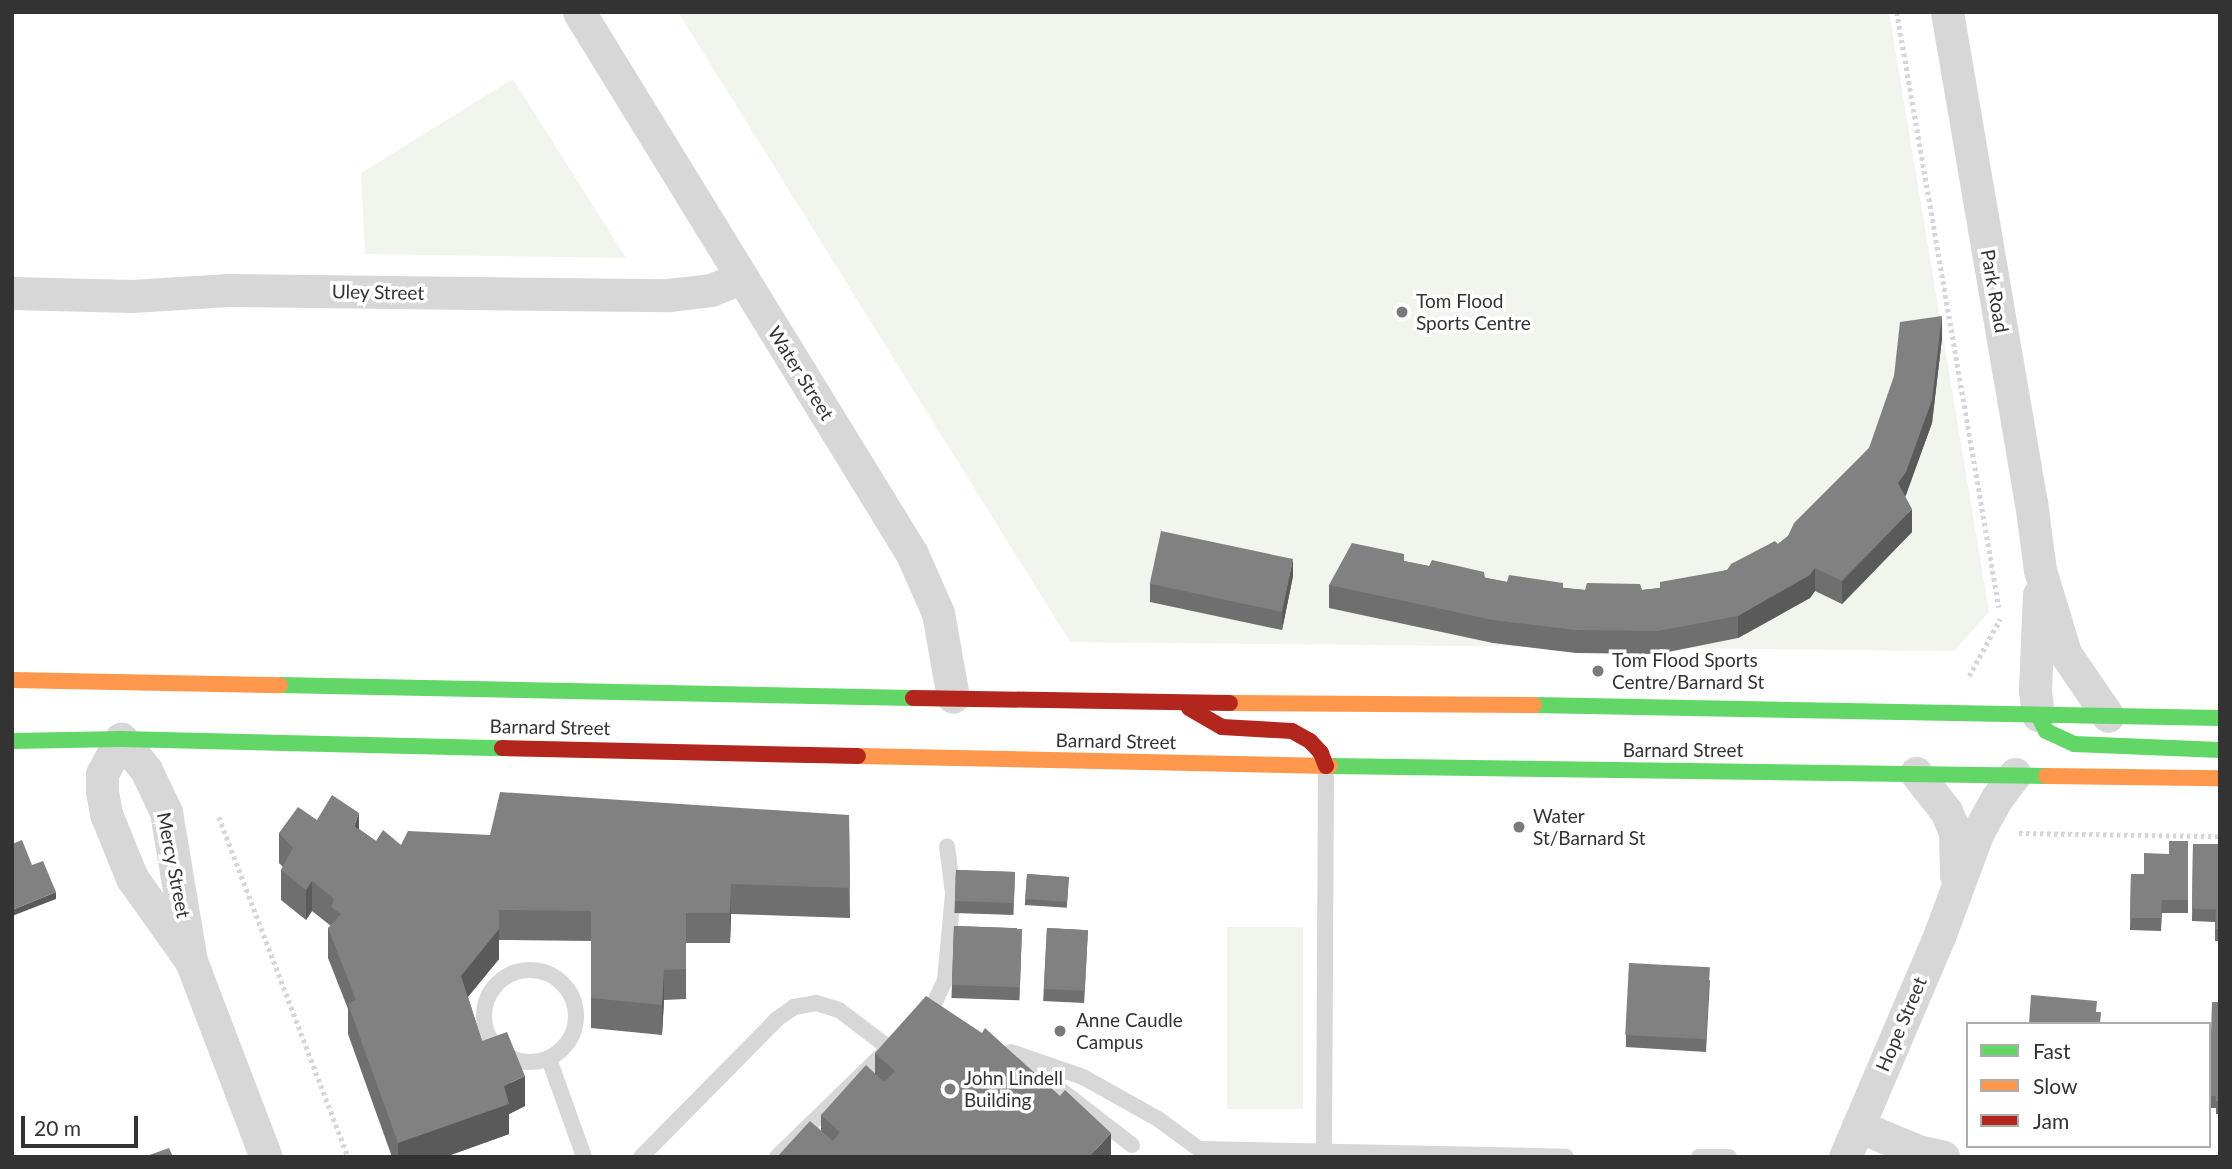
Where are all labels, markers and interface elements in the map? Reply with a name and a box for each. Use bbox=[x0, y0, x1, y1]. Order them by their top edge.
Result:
street label: Park Road bbox=[1976, 248, 2014, 334]
street label: Uley Street bbox=[331, 280, 425, 304]
place label: Tom Flood Sports Centre bbox=[1416, 290, 1531, 334]
marker: Tom Flood Sports Centre bbox=[1394, 304, 1410, 320]
street label: Water Street bbox=[763, 322, 839, 424]
place label: Tom Flood Sports Centre/Barnard St bbox=[1612, 649, 1764, 693]
marker: Tom Flood Sports Centre/Barnard St bbox=[1590, 663, 1606, 679]
street label: Barnard Street bbox=[490, 715, 610, 739]
street label: Barnard Street bbox=[1056, 729, 1176, 753]
street label: Barnard Street bbox=[1623, 739, 1743, 761]
place label: Water St/Barnard St bbox=[1533, 805, 1646, 849]
street label: Mercy Street bbox=[153, 810, 195, 920]
marker: Water St/Barnard St bbox=[1511, 819, 1527, 835]
street label: Hope Street bbox=[1871, 973, 1931, 1075]
place label: Anne Caudle Campus bbox=[1076, 1009, 1183, 1053]
marker: Anne Caudle Campus bbox=[1050, 1021, 1070, 1041]
legend bbox=[1966, 1022, 2211, 1148]
text: Fast bbox=[2033, 1038, 2070, 1063]
place label: John Lindell Building bbox=[964, 1067, 1063, 1111]
text: Slow bbox=[2033, 1073, 2077, 1098]
marker: John Lindell Building bbox=[942, 1081, 958, 1097]
scale bar bbox=[24, 1102, 142, 1146]
text: Jam bbox=[2033, 1108, 2069, 1133]
text: 20 m bbox=[34, 1115, 81, 1140]

